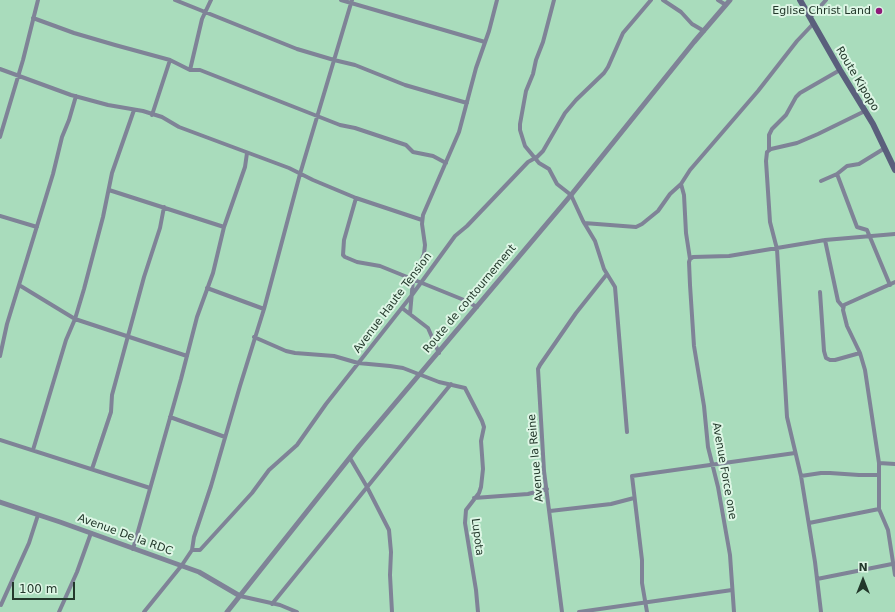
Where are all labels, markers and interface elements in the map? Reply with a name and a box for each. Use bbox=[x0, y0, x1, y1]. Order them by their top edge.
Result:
place label: Eglise Christ Land bbox=[772, 4, 871, 18]
marker: Eglise Christ Land bbox=[874, 6, 884, 16]
street label: Route Kipopo bbox=[833, 44, 881, 114]
street label: Route de contournement bbox=[421, 242, 519, 356]
street label: Avenue Haute Tension bbox=[351, 250, 435, 356]
street label: Avenue la Reine bbox=[526, 413, 546, 503]
street label: Avenue Force one bbox=[709, 422, 739, 520]
street label: Avenue De la RDC bbox=[76, 512, 174, 558]
street label: Lupota bbox=[468, 517, 486, 557]
north arrow bbox=[843, 560, 883, 600]
text: N bbox=[858, 561, 868, 574]
scale bar bbox=[14, 574, 77, 600]
text: 100 m bbox=[19, 582, 57, 596]

